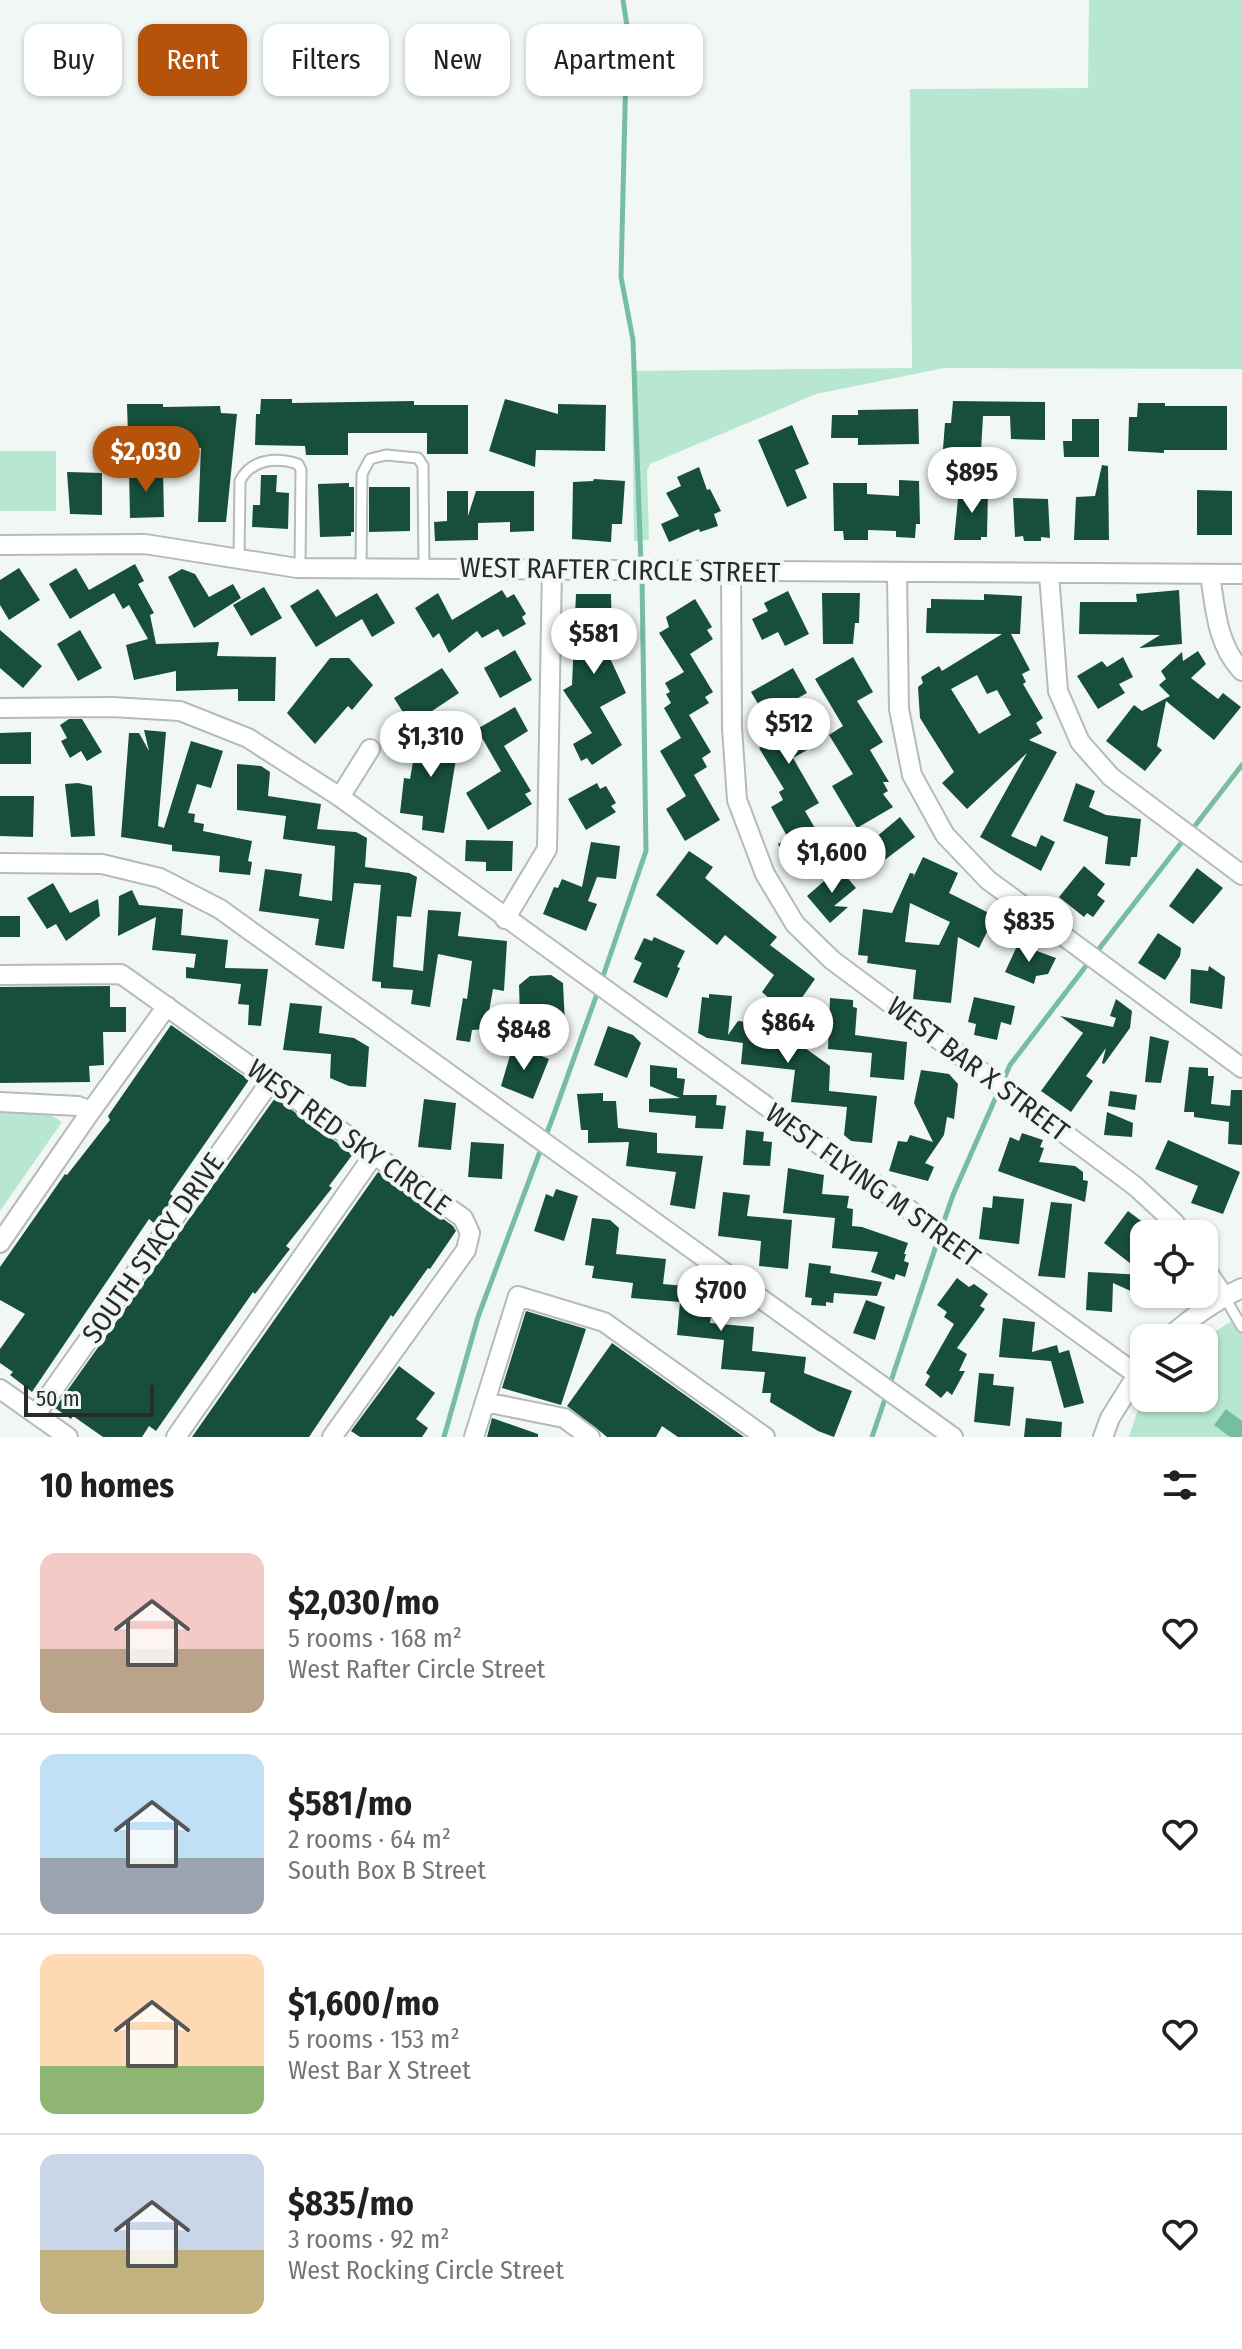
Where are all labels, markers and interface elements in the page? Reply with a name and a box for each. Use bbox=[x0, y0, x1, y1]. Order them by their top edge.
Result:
chip: Buy bbox=[24, 24, 122, 96]
chip: Rent bbox=[138, 24, 247, 96]
chip: Filters bbox=[263, 24, 389, 96]
chip: New bbox=[405, 24, 510, 96]
chip: Apartment bbox=[526, 24, 703, 96]
pin: $2,030 bbox=[81, 426, 211, 494]
text: $2,030 bbox=[111, 436, 181, 467]
pin: $895 bbox=[925, 447, 1019, 515]
text: $895 bbox=[946, 457, 998, 488]
street label: WEST RAFTER CIRCLE STREET bbox=[460, 551, 781, 589]
pin: $581 bbox=[547, 608, 641, 676]
text: $581 bbox=[569, 618, 619, 649]
pin: $512 bbox=[742, 698, 836, 766]
text: $512 bbox=[765, 708, 813, 739]
pin: $1,310 bbox=[366, 711, 496, 779]
text: $1,310 bbox=[398, 721, 464, 752]
pin: $1,600 bbox=[767, 827, 897, 895]
text: $1,600 bbox=[797, 837, 867, 868]
pin: $835 bbox=[982, 896, 1076, 964]
text: $835 bbox=[1003, 906, 1055, 937]
street label: WEST BAR X STREET bbox=[880, 990, 1076, 1148]
pin: $864 bbox=[741, 997, 835, 1065]
pin: $848 bbox=[477, 1004, 571, 1072]
text: $864 bbox=[761, 1007, 815, 1038]
text: $848 bbox=[497, 1014, 551, 1045]
street label: WEST RED SKY CIRCLE bbox=[241, 1052, 457, 1222]
street label: WEST FLYING M STREET bbox=[759, 1096, 987, 1274]
street label: SOUTH STACY DRIVE bbox=[75, 1147, 231, 1349]
map controls bbox=[1130, 1220, 1218, 1412]
button: locate bbox=[1130, 1220, 1218, 1308]
pin: $700 bbox=[674, 1265, 768, 1333]
text: $700 bbox=[695, 1275, 747, 1306]
button: layers bbox=[1130, 1324, 1218, 1412]
scale bar bbox=[24, 1381, 154, 1417]
text: 50 m bbox=[36, 1385, 80, 1412]
icon: filters bbox=[1158, 1463, 1202, 1507]
text: 10 homes bbox=[40, 1465, 174, 1506]
text: $2,030/mo bbox=[288, 1582, 439, 1623]
icon: home bbox=[104, 1585, 200, 1681]
icon: heart bbox=[1158, 1611, 1202, 1655]
text: 5 rooms · 168 m² bbox=[288, 1623, 462, 1654]
text: West Rafter Circle Street bbox=[288, 1654, 545, 1685]
text: $581/mo bbox=[288, 1783, 412, 1824]
icon: home bbox=[104, 1786, 200, 1882]
icon: heart bbox=[1158, 1812, 1202, 1856]
text: 2 rooms · 64 m² bbox=[288, 1824, 451, 1855]
text: South Box B Street bbox=[288, 1855, 486, 1886]
text: $1,600/mo bbox=[288, 1983, 439, 2024]
icon: home bbox=[104, 1986, 200, 2082]
icon: heart bbox=[1158, 2012, 1202, 2056]
text: 5 rooms · 153 m² bbox=[288, 2024, 460, 2055]
text: West Bar X Street bbox=[288, 2055, 471, 2086]
text: $835/mo bbox=[288, 2183, 414, 2224]
icon: home bbox=[104, 2186, 200, 2282]
icon: heart bbox=[1158, 2212, 1202, 2256]
text: 3 rooms · 92 m² bbox=[288, 2224, 449, 2255]
text: West Rocking Circle Street bbox=[288, 2255, 564, 2286]

